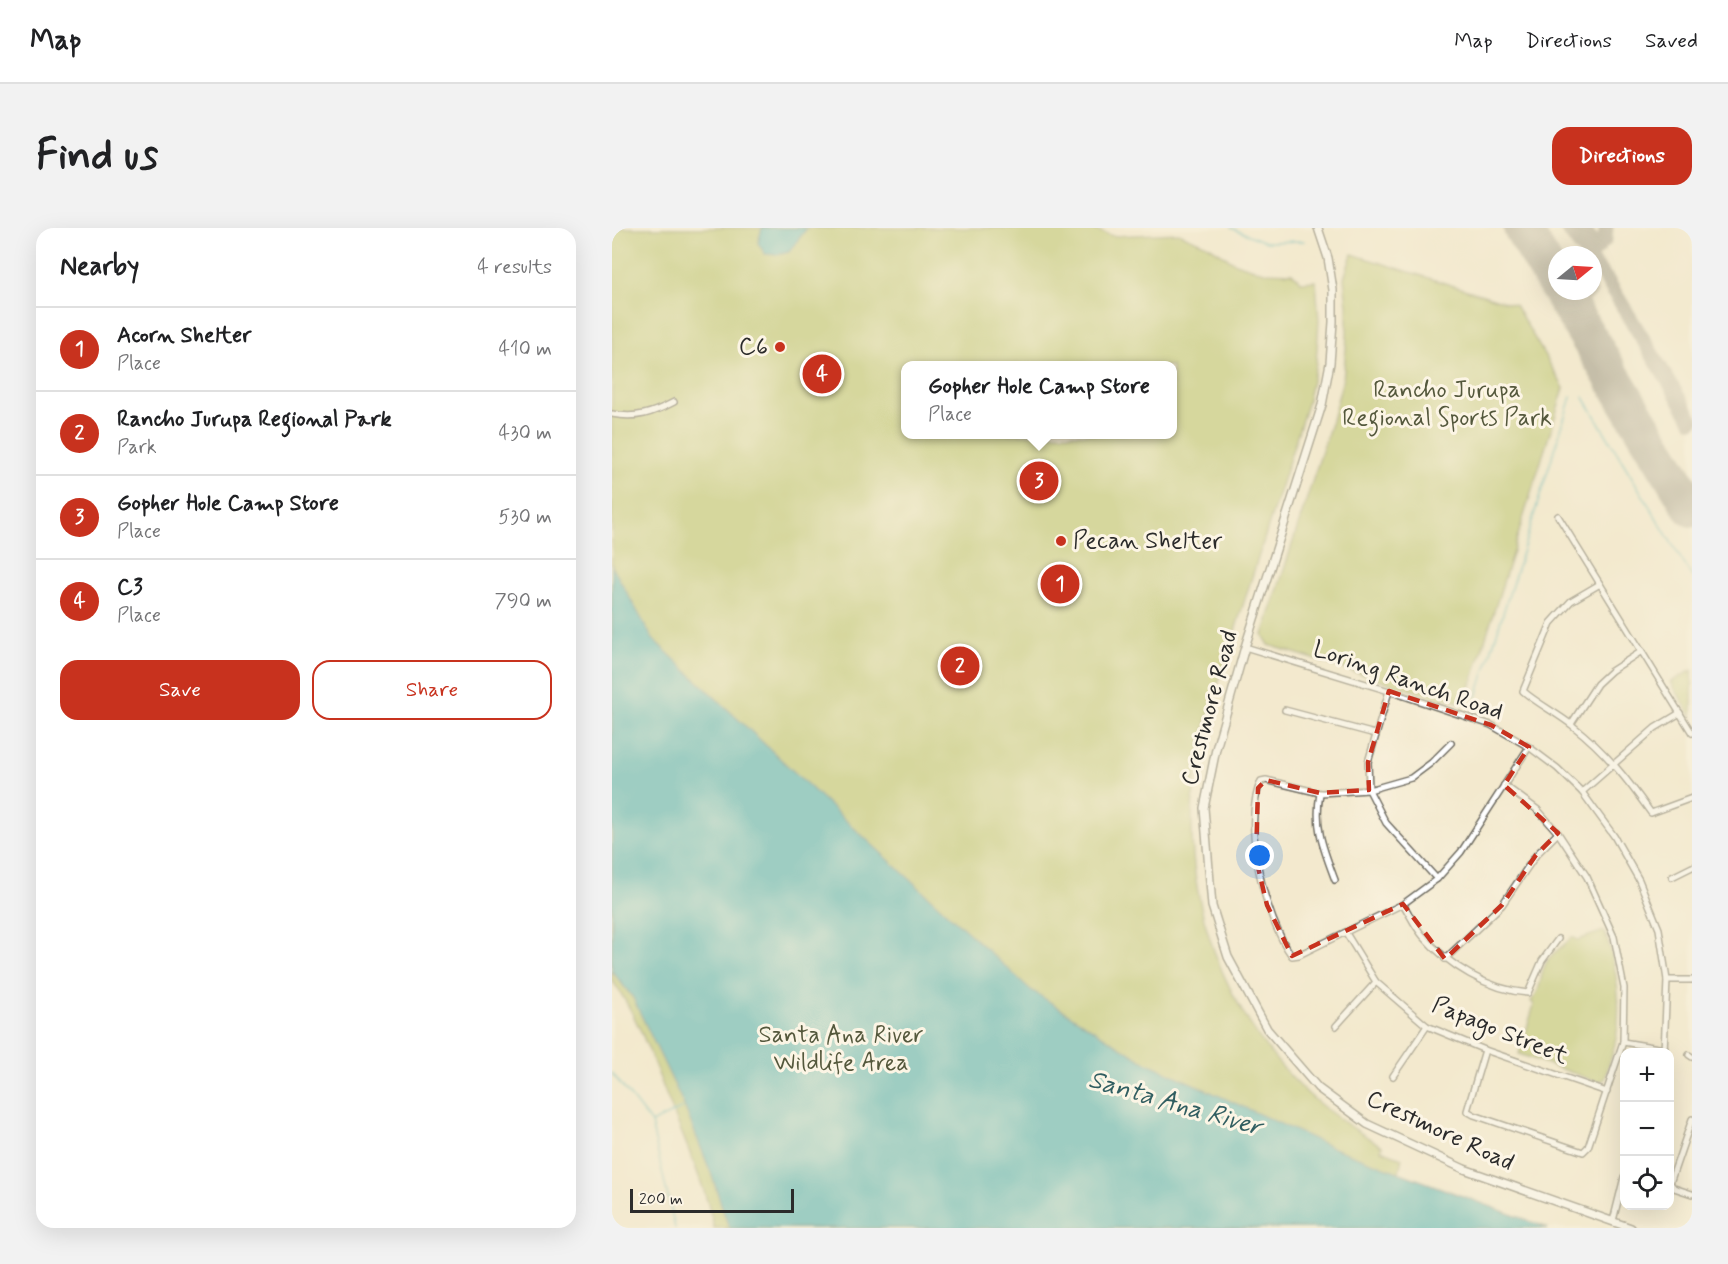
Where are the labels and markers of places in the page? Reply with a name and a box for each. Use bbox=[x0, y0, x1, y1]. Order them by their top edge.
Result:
place label: C6 bbox=[739, 332, 768, 363]
marker: C6 bbox=[773, 340, 787, 354]
pin: 4 bbox=[802, 352, 842, 396]
pin: 3 bbox=[1020, 458, 1058, 504]
place label: Pecan Shelter bbox=[1073, 526, 1222, 557]
marker: Pecan Shelter bbox=[1054, 534, 1068, 548]
pin: 1 bbox=[1040, 562, 1080, 606]
pin: 2 bbox=[940, 644, 980, 688]

